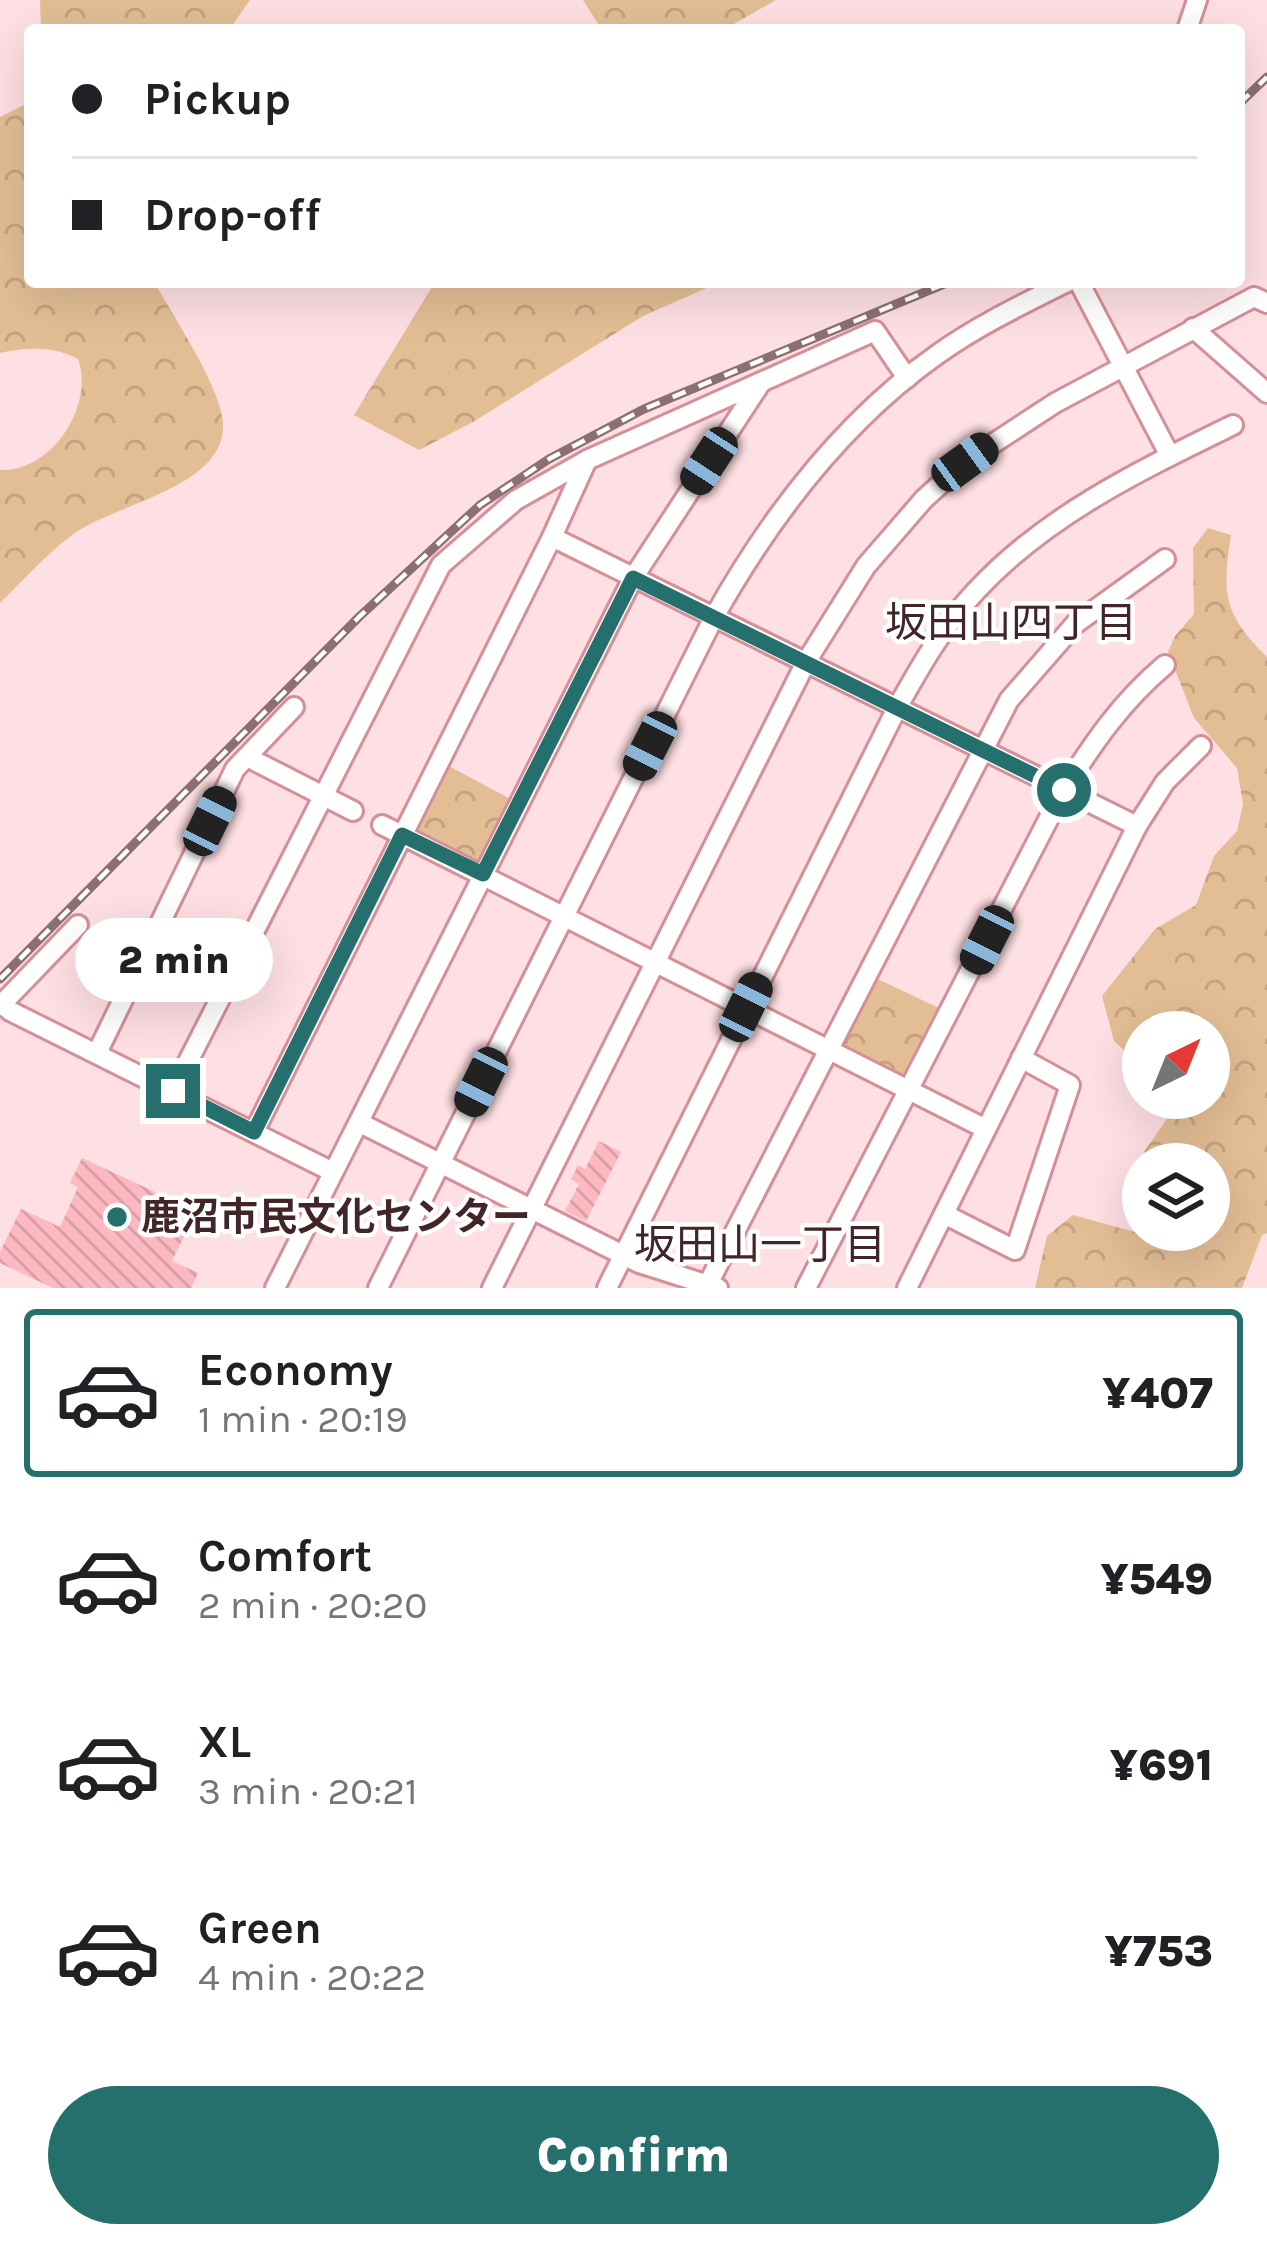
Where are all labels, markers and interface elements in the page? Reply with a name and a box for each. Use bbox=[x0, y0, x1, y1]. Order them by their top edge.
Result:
text: Pickup bbox=[144, 73, 291, 125]
text: Drop-off bbox=[144, 189, 321, 241]
car bbox=[674, 421, 744, 501]
car bbox=[925, 426, 1005, 498]
district label: 坂田山四丁目 bbox=[885, 598, 1137, 648]
car bbox=[618, 706, 682, 786]
route start bbox=[1037, 763, 1091, 817]
car bbox=[178, 781, 242, 861]
car bbox=[955, 900, 1019, 980]
callout: 2 min bbox=[74, 917, 272, 1001]
text: 2 min bbox=[118, 937, 230, 983]
car bbox=[714, 967, 778, 1047]
north arrow bbox=[1122, 1011, 1230, 1119]
map controls bbox=[1122, 1011, 1230, 1251]
car bbox=[449, 1042, 513, 1122]
route end bbox=[146, 1064, 200, 1118]
button: layers bbox=[1122, 1143, 1230, 1251]
place label: 鹿沼市民文化センター bbox=[141, 1194, 531, 1240]
marker: 鹿沼市民文化センター bbox=[104, 1204, 130, 1230]
district label: 坂田山一丁目 bbox=[634, 1220, 886, 1270]
icon: car bbox=[54, 1339, 162, 1447]
text: Economy bbox=[198, 1344, 393, 1396]
text: ¥407 bbox=[1102, 1367, 1213, 1419]
text: 1 min · 20:19 bbox=[198, 1396, 408, 1442]
icon: car bbox=[54, 1525, 162, 1633]
text: Comfort bbox=[198, 1530, 372, 1582]
text: ¥549 bbox=[1100, 1553, 1213, 1605]
text: 2 min · 20:20 bbox=[198, 1582, 427, 1628]
icon: car bbox=[54, 1711, 162, 1819]
text: XL bbox=[198, 1716, 251, 1768]
text: ¥691 bbox=[1110, 1739, 1213, 1791]
text: 3 min · 20:21 bbox=[198, 1768, 418, 1814]
icon: car bbox=[54, 1897, 162, 2005]
text: Green bbox=[198, 1902, 322, 1954]
text: ¥753 bbox=[1105, 1925, 1213, 1977]
text: 4 min · 20:22 bbox=[198, 1954, 426, 2000]
button: Confirm bbox=[48, 2086, 1219, 2224]

